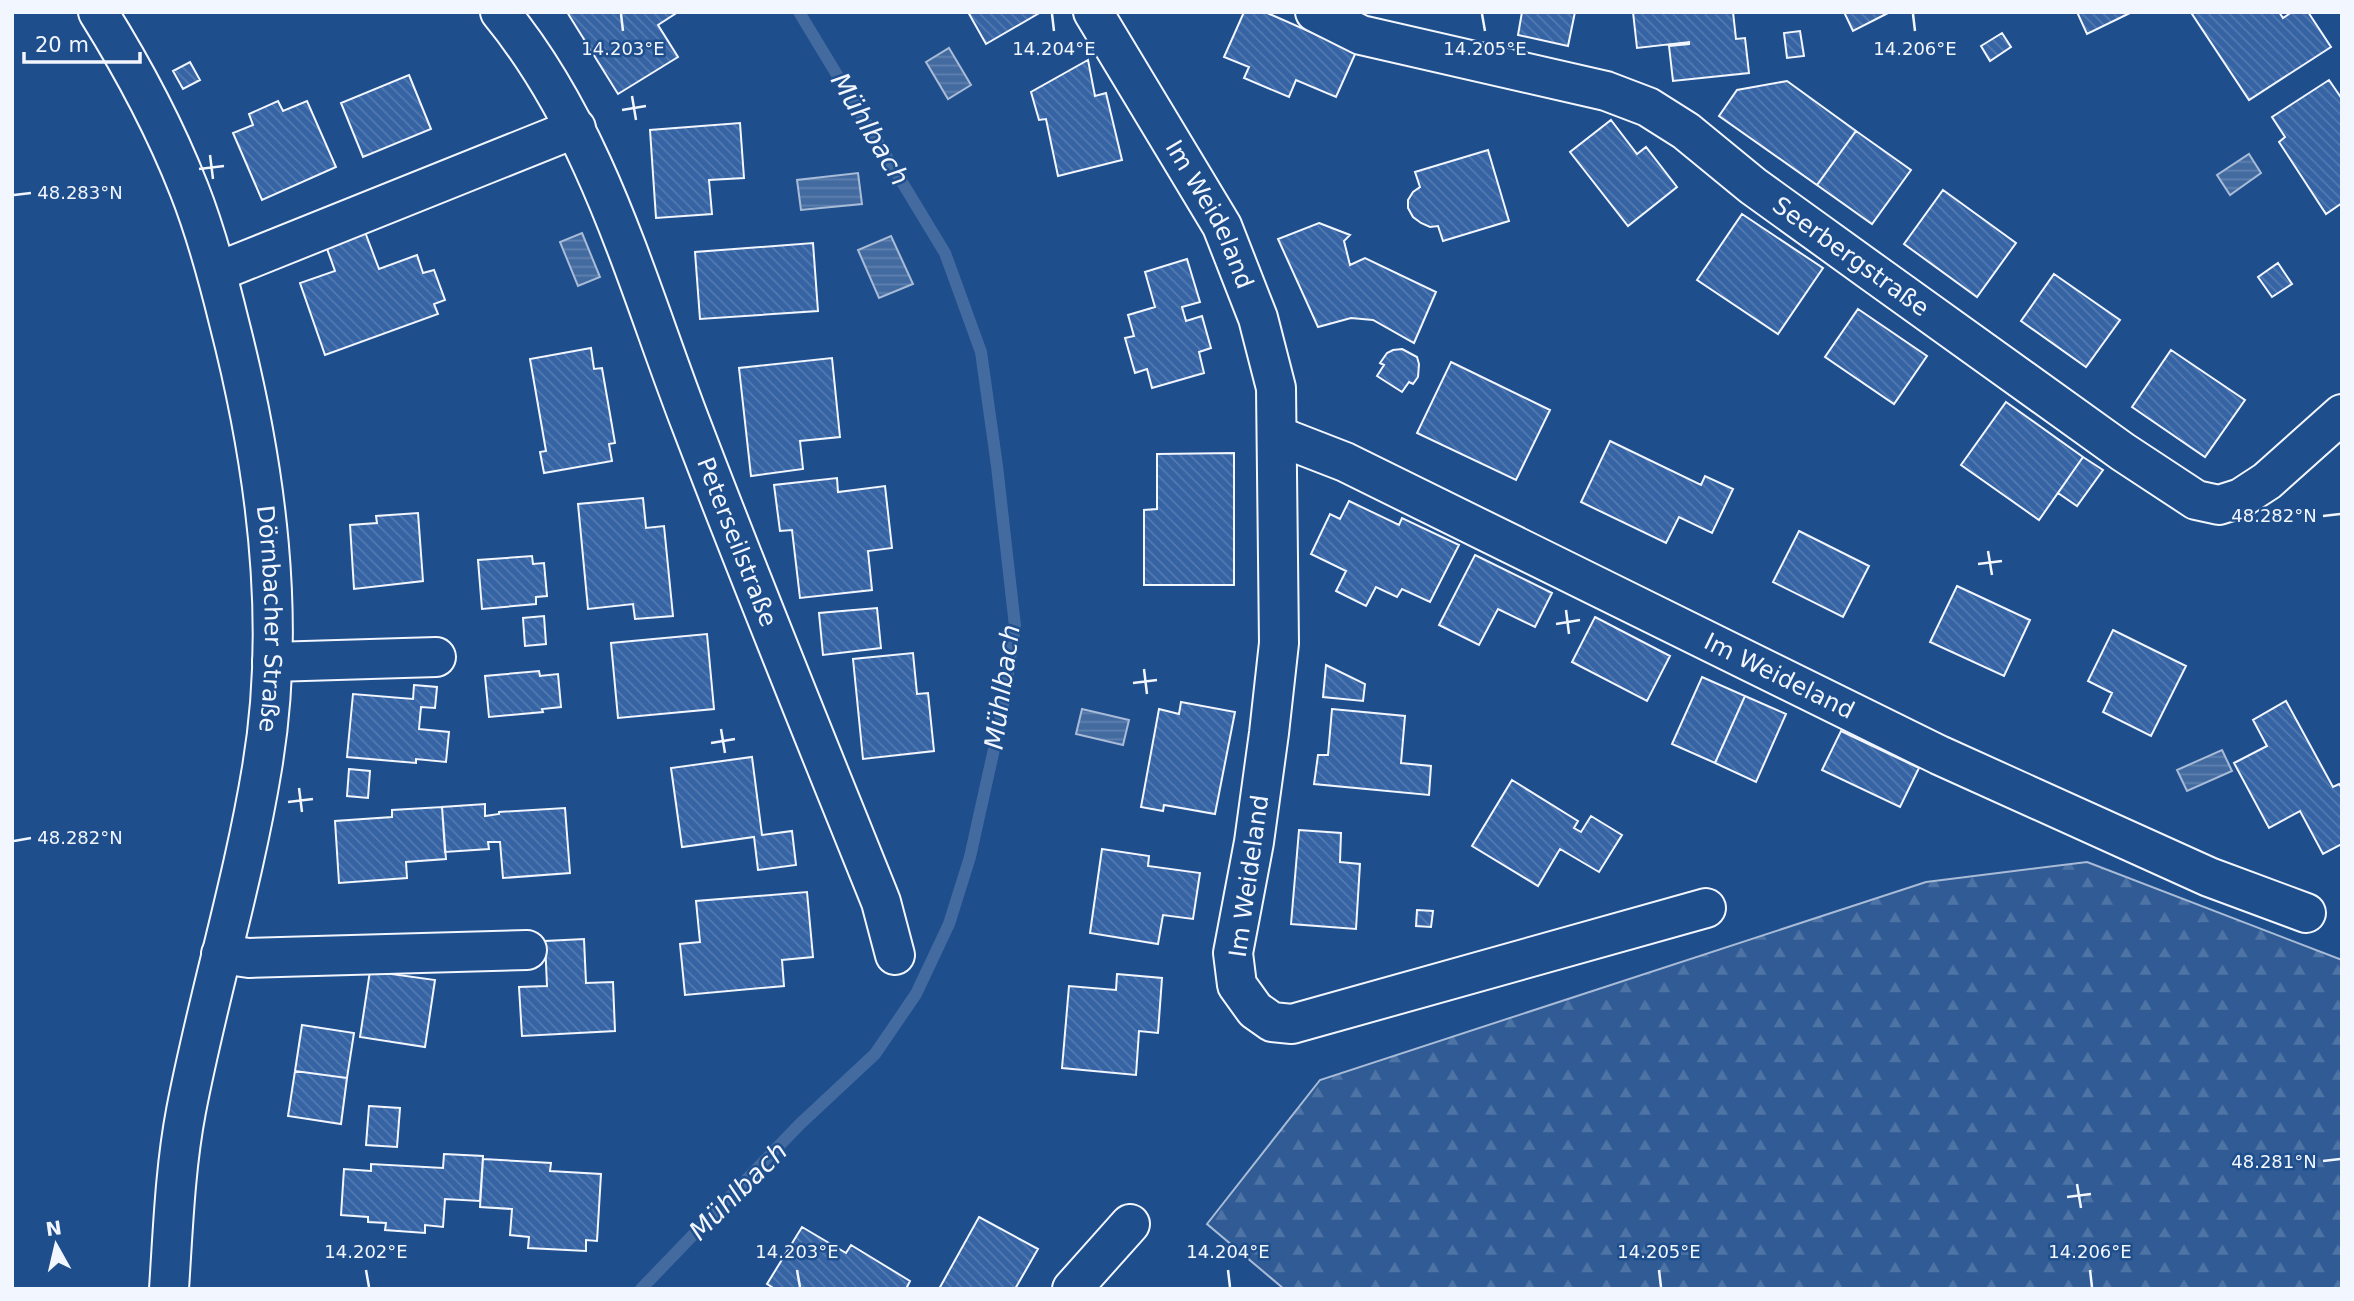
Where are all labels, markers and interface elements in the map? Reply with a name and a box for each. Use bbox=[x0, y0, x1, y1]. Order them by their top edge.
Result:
scale bar bbox=[24, 21, 140, 65]
text: 20 m bbox=[35, 33, 89, 57]
text: 14.203°E bbox=[581, 38, 665, 59]
text: 14.204°E bbox=[1012, 38, 1096, 59]
text: 14.205°E bbox=[1443, 38, 1527, 59]
text: 14.206°E bbox=[1873, 38, 1957, 59]
water label: Mühlbach bbox=[825, 67, 915, 191]
street label: Im Weideland bbox=[1160, 135, 1259, 293]
text: 48.283°N bbox=[37, 182, 123, 203]
street label: Seerbergstraße bbox=[1767, 191, 1934, 322]
street label: Peterseilstraße bbox=[691, 453, 783, 631]
street label: Dörnbacher Straße bbox=[251, 504, 287, 734]
text: 48.282°N bbox=[2231, 505, 2317, 526]
water label: Mühlbach bbox=[978, 623, 1026, 751]
street label: Im Weideland bbox=[1700, 627, 1859, 725]
street label: Im Weideland bbox=[1224, 793, 1274, 959]
text: 48.282°N bbox=[37, 827, 123, 848]
water label: Mühlbach bbox=[683, 1136, 793, 1246]
text: 48.281°N bbox=[2231, 1151, 2317, 1172]
north arrow bbox=[21, 1210, 91, 1280]
text: N bbox=[44, 1216, 63, 1240]
text: 14.202°E bbox=[324, 1241, 408, 1262]
text: 14.203°E bbox=[755, 1241, 839, 1262]
text: 14.204°E bbox=[1186, 1241, 1270, 1262]
text: 14.205°E bbox=[1617, 1241, 1701, 1262]
text: 14.206°E bbox=[2048, 1241, 2132, 1262]

